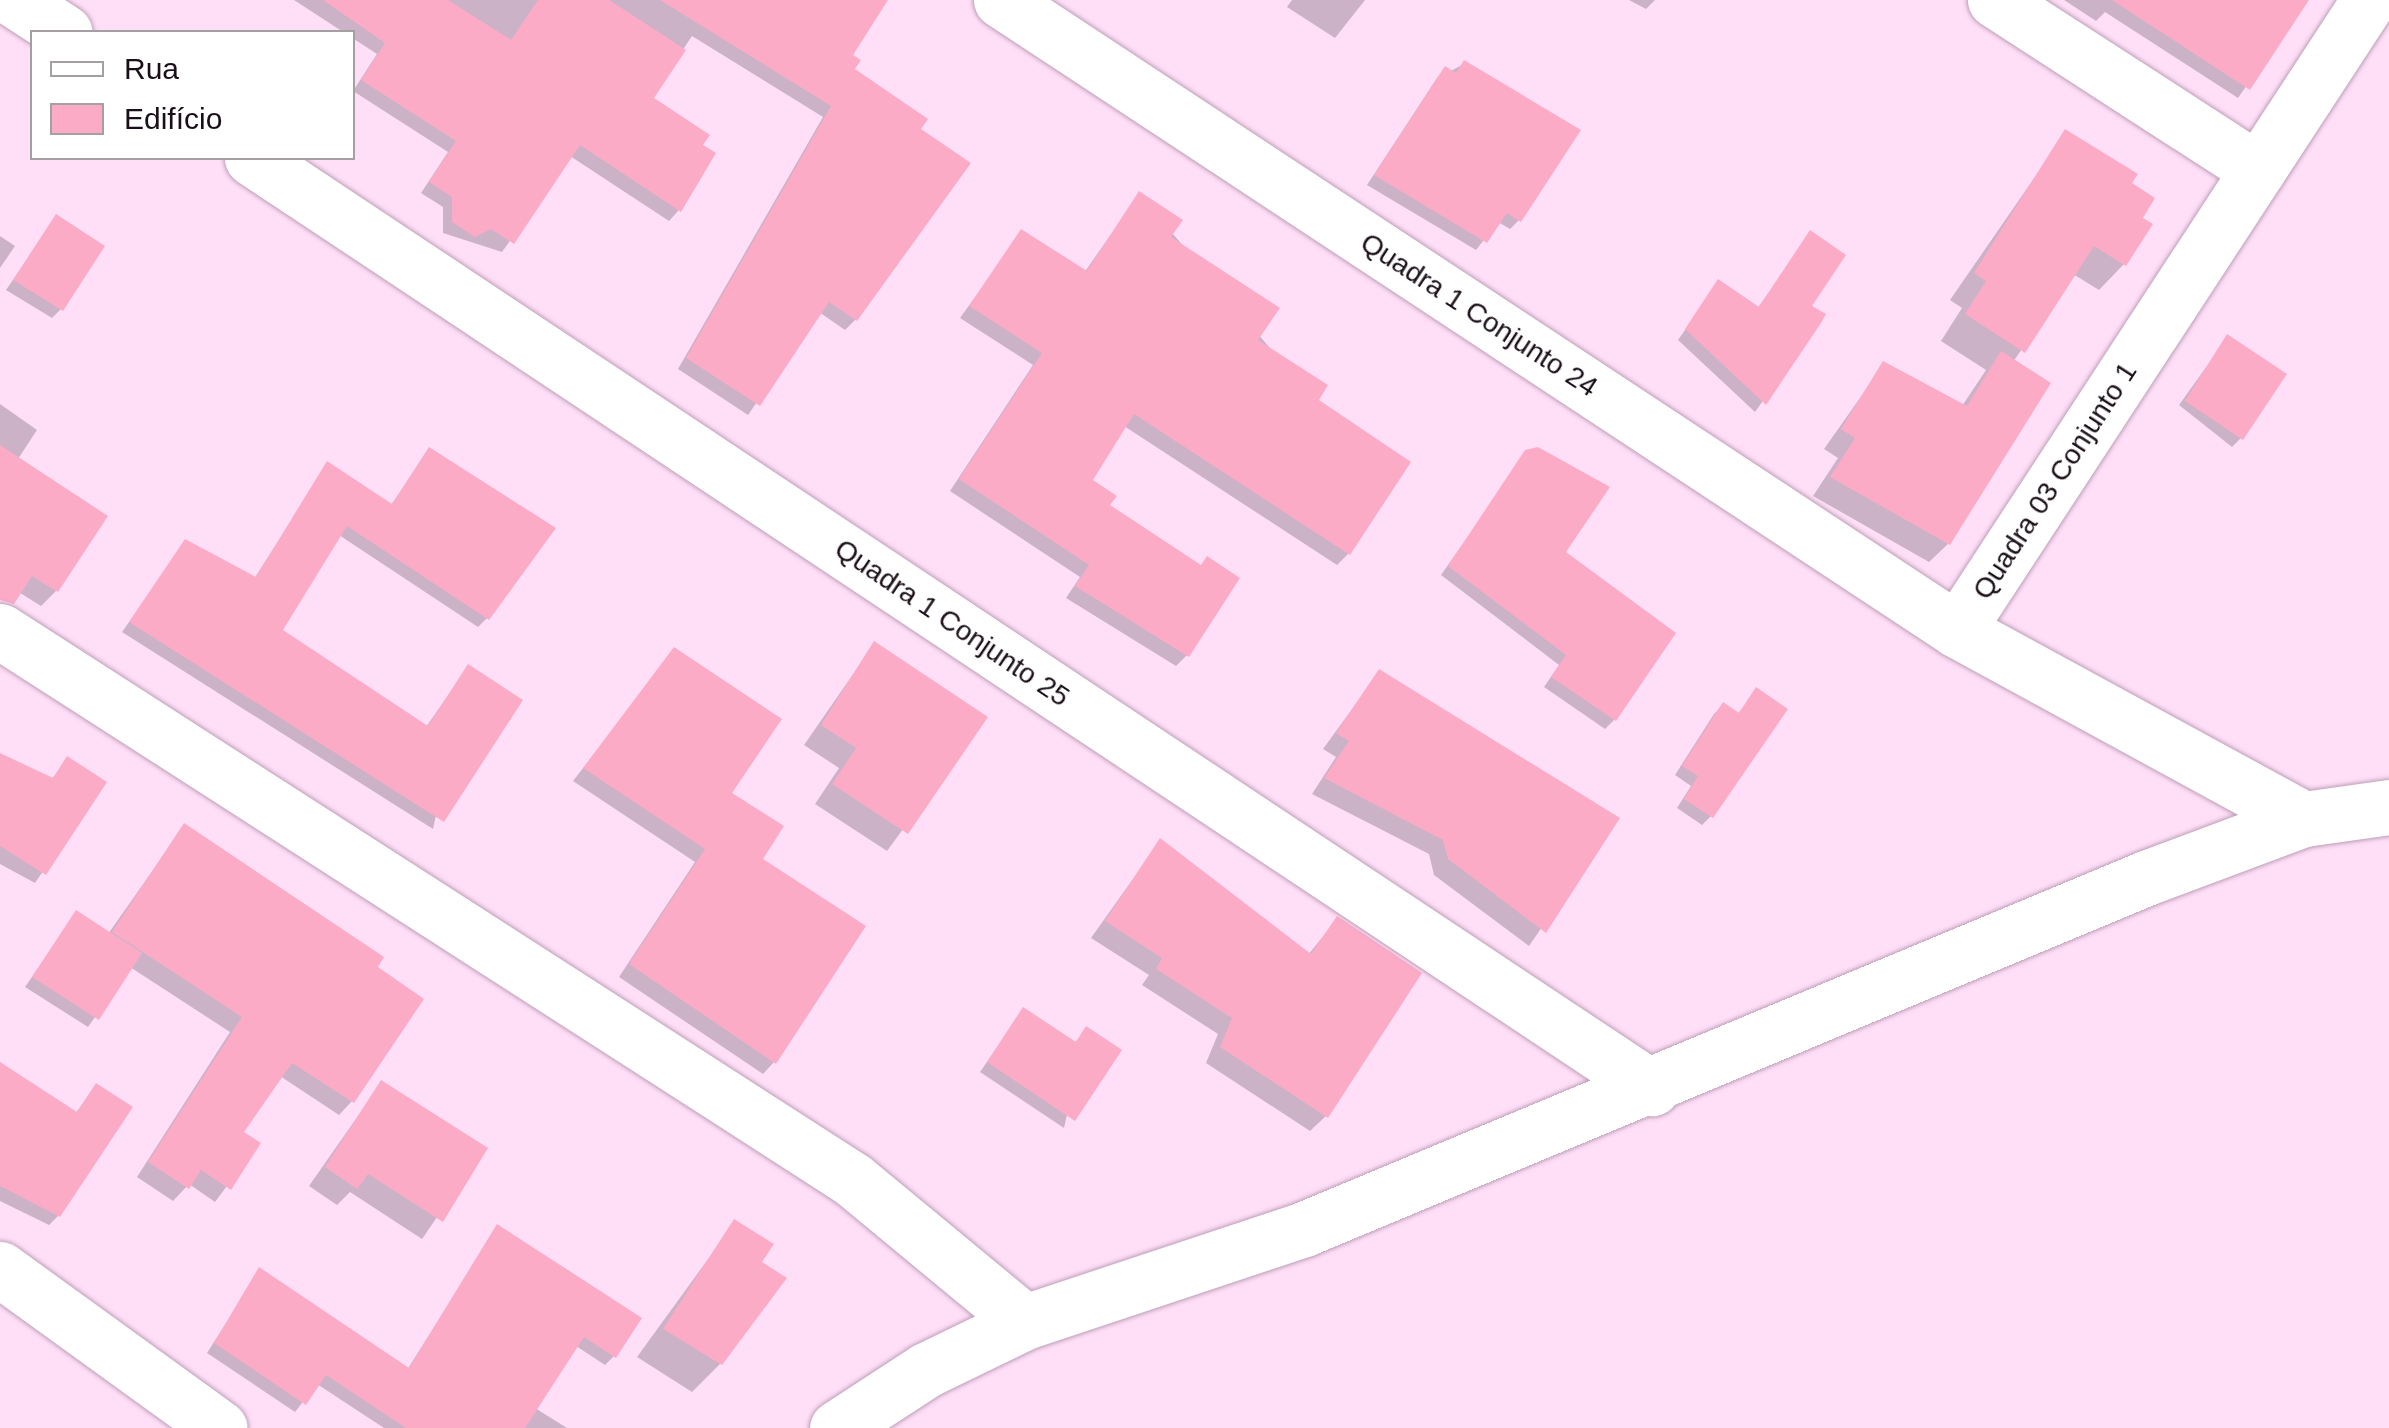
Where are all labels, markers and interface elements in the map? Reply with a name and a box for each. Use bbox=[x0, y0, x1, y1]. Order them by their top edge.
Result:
legend bbox=[30, 30, 355, 160]
text: Rua bbox=[124, 52, 179, 85]
text: Edifício bbox=[124, 102, 222, 135]
street label: Quadra 1 Conjunto 24 bbox=[1354, 226, 1604, 404]
street label: Quadra 03 Conjunto 1 bbox=[1966, 356, 2144, 606]
street label: Quadra 1 Conjunto 25 bbox=[828, 532, 1076, 714]

